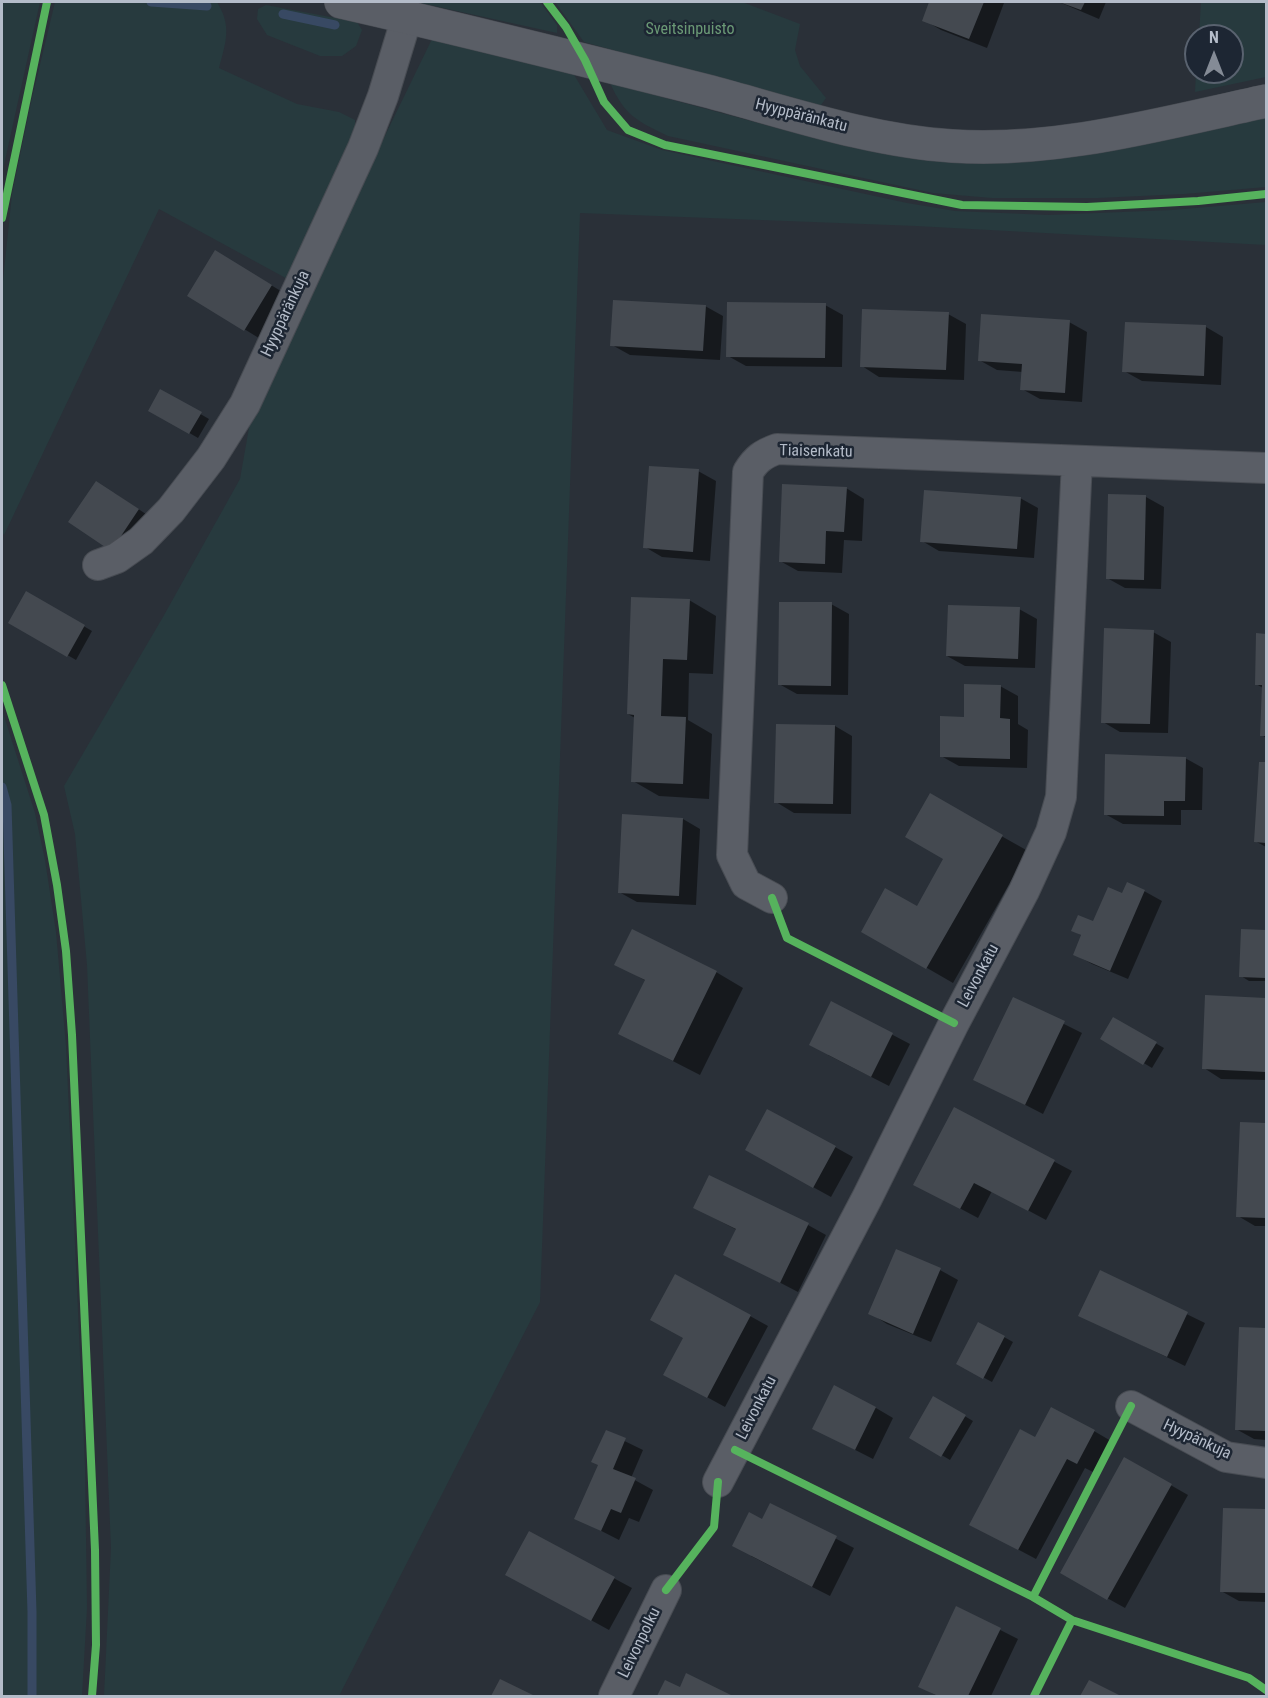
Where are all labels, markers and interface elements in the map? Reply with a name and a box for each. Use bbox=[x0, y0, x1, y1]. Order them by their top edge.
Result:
park label: Sveitsinpuisto bbox=[646, 20, 734, 40]
north arrow bbox=[1184, 24, 1244, 84]
text: N bbox=[1209, 28, 1219, 47]
street label: Hyyppäränkatu bbox=[753, 95, 849, 137]
street label: Hyyppäränkuja bbox=[258, 268, 314, 360]
street label: Tiaisenkatu bbox=[779, 442, 853, 462]
street label: Leivonkatu bbox=[954, 941, 1004, 1011]
street label: Leivonkatu bbox=[733, 1373, 781, 1443]
street label: Hyypänkuja bbox=[1160, 1416, 1234, 1464]
street label: Leivonpolku bbox=[615, 1605, 665, 1681]

